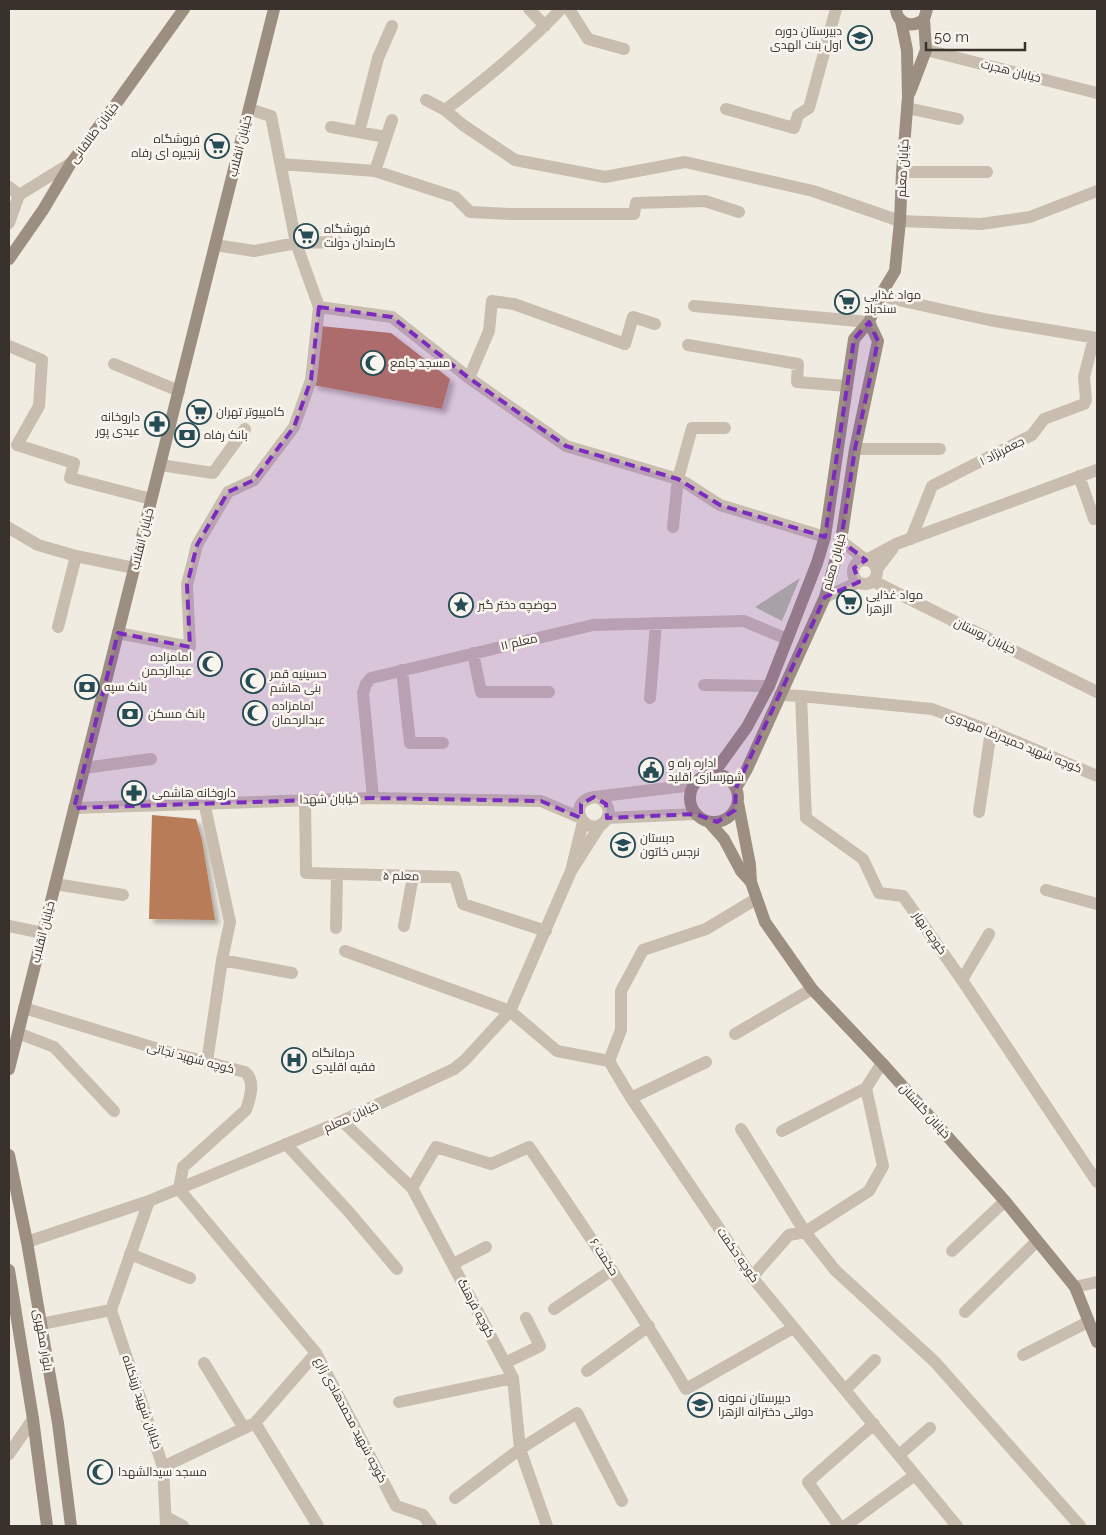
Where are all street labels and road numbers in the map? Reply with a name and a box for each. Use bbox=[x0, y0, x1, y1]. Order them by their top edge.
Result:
street label: خیابان هجرت bbox=[980, 57, 1042, 85]
street label: خیابان طالقانی bbox=[67, 100, 121, 166]
street label: خیابان انقلاب bbox=[226, 114, 254, 178]
street label: خیابان معلم bbox=[894, 138, 913, 198]
street label: جعفرنژاد ۱ bbox=[977, 434, 1027, 468]
street label: خیابان انقلاب bbox=[128, 507, 156, 571]
street label: خیابان معلم bbox=[820, 532, 849, 592]
street label: خیابان بوستان bbox=[952, 615, 1018, 657]
street label: معلم ۱۱ bbox=[499, 631, 539, 654]
street label: کوچه شهید حمیدرضا مهدوی bbox=[943, 708, 1084, 778]
street label: خیابان شهدا bbox=[299, 791, 359, 807]
street label: معلم ۵ bbox=[383, 869, 419, 884]
street label: خیابان انقلاب bbox=[29, 900, 57, 964]
street label: کوچه بهار bbox=[908, 908, 950, 958]
street label: کوچه شهید نجاتی bbox=[145, 1040, 236, 1078]
street label: خیابان گلستان bbox=[897, 1081, 953, 1141]
street label: خیابان معلم bbox=[321, 1099, 381, 1136]
street label: کوچه حکمت bbox=[712, 1225, 762, 1286]
street label: حکمت ۶ bbox=[587, 1236, 621, 1278]
street label: کوچه فرهنگ bbox=[453, 1276, 497, 1341]
street label: بلوار مطهری bbox=[31, 1308, 55, 1372]
street label: خیابان شهید زرینکلاه bbox=[119, 1353, 165, 1451]
street label: کوچه شهید محمدهادی زارع bbox=[310, 1355, 390, 1486]

